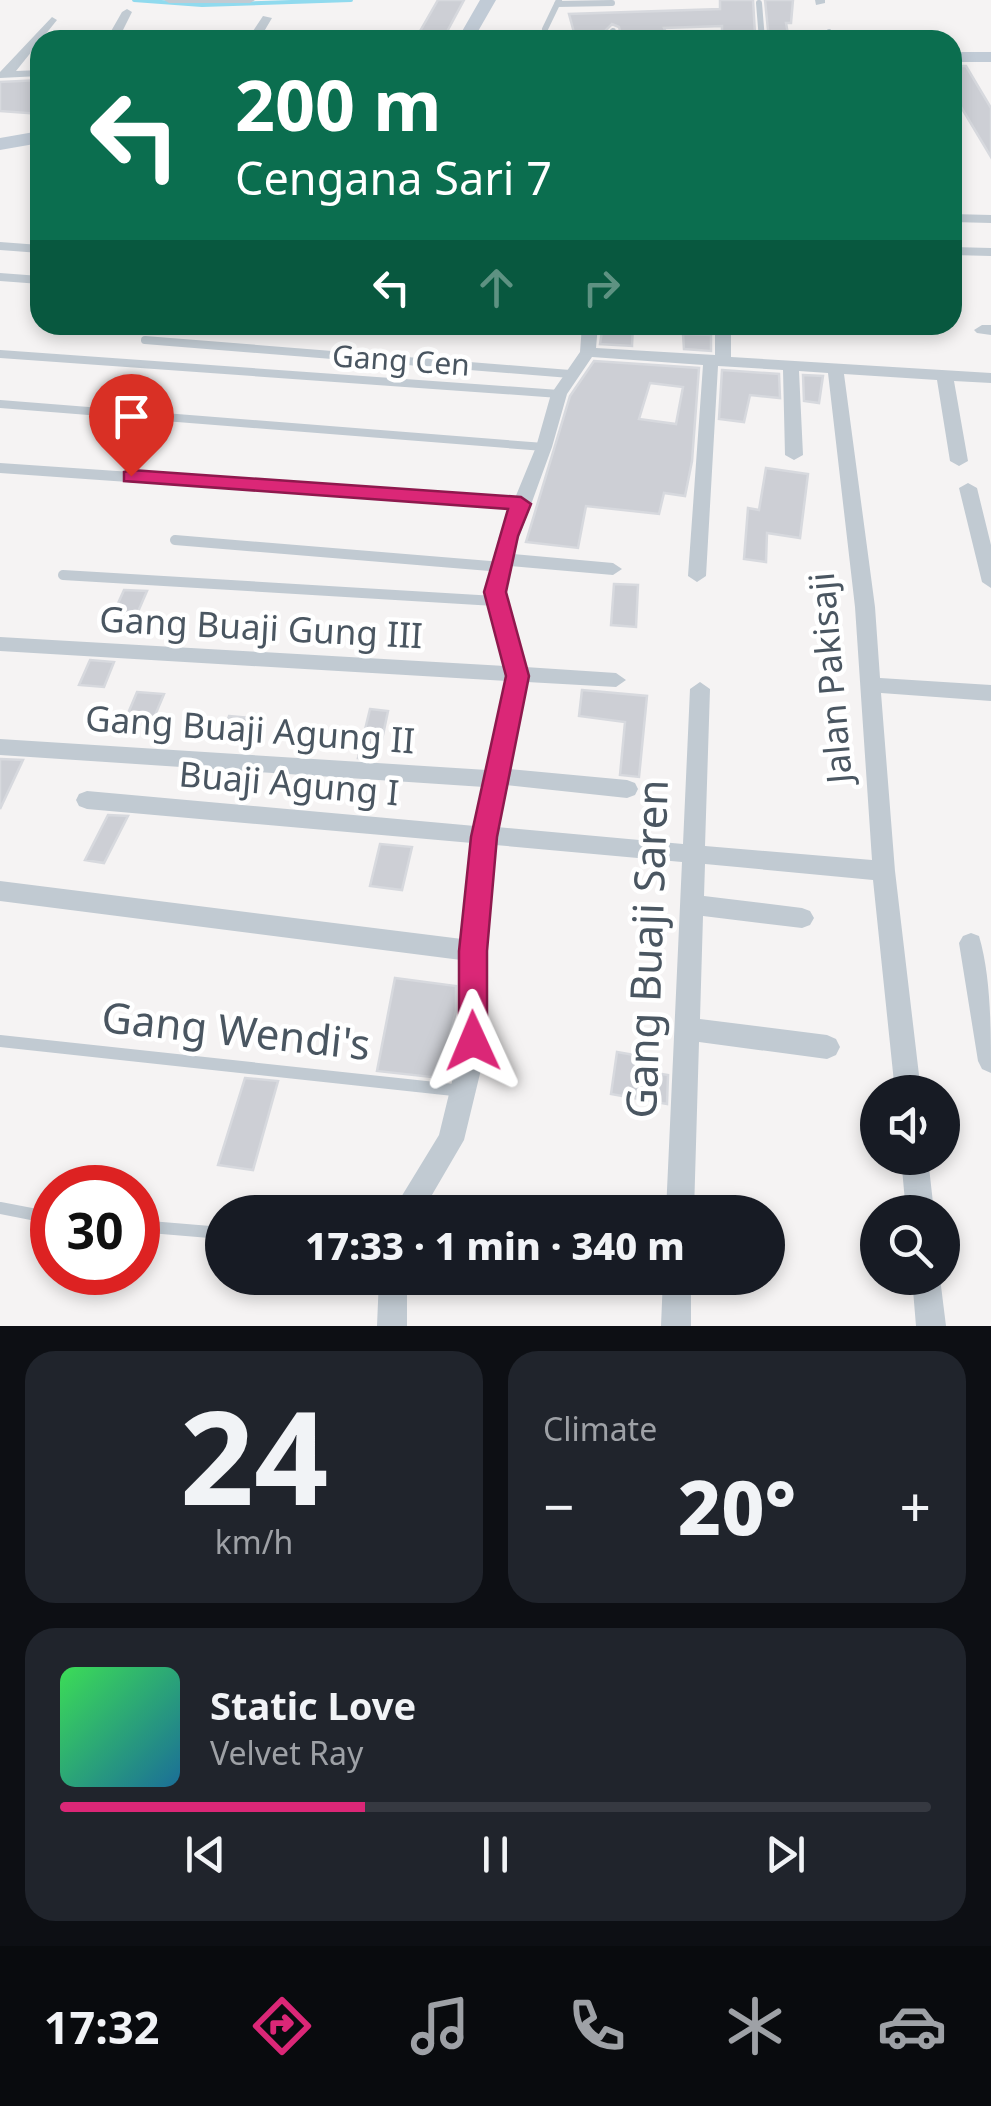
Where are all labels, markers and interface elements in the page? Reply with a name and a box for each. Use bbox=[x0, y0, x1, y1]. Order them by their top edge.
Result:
text: 200 m bbox=[235, 56, 442, 152]
icon: left bbox=[70, 70, 200, 200]
text: Cengana Sari 7 bbox=[235, 147, 552, 208]
icon: left bbox=[364, 260, 419, 315]
icon: ahead bbox=[469, 260, 524, 315]
icon: right bbox=[574, 260, 629, 315]
street label: Gang Cen bbox=[331, 334, 471, 385]
pin bbox=[89, 374, 174, 477]
icon: arrive bbox=[104, 389, 159, 444]
street label: Jalan Pakisaji bbox=[797, 571, 862, 789]
street label: Gang Buaji Gung III bbox=[98, 595, 424, 658]
street label: Gang Buaji Agung II bbox=[84, 694, 416, 763]
street label: Buaji Agung I bbox=[177, 749, 401, 816]
street label: Gang Buaji Saren bbox=[611, 779, 680, 1119]
street label: Gang Wendi's bbox=[99, 987, 373, 1072]
position arrow bbox=[421, 989, 525, 1093]
map controls bbox=[860, 1075, 960, 1295]
button: sound bbox=[860, 1075, 960, 1175]
speed limit sign: 30 bbox=[30, 1165, 160, 1295]
button: search bbox=[860, 1195, 960, 1295]
text: 17:33 · 1 min · 340 m bbox=[305, 1219, 685, 1271]
text: 24 bbox=[180, 1366, 328, 1543]
text: Climate bbox=[543, 1407, 657, 1450]
text: 20° bbox=[678, 1455, 796, 1557]
text: − bbox=[543, 1468, 574, 1543]
text: + bbox=[900, 1468, 931, 1543]
text: km/h bbox=[215, 1520, 293, 1563]
text: Static Love bbox=[210, 1679, 416, 1731]
text: Velvet Ray bbox=[210, 1731, 363, 1774]
icon: previous bbox=[178, 1827, 233, 1882]
icon: pause bbox=[468, 1827, 523, 1882]
icon: next bbox=[758, 1827, 813, 1882]
icon: directions bbox=[247, 1991, 317, 2061]
icon: music bbox=[405, 1991, 475, 2061]
icon: phone bbox=[562, 1991, 632, 2061]
icon: climate bbox=[720, 1991, 790, 2061]
icon: car bbox=[877, 1991, 947, 2061]
text: 17:32 bbox=[44, 1996, 159, 2057]

